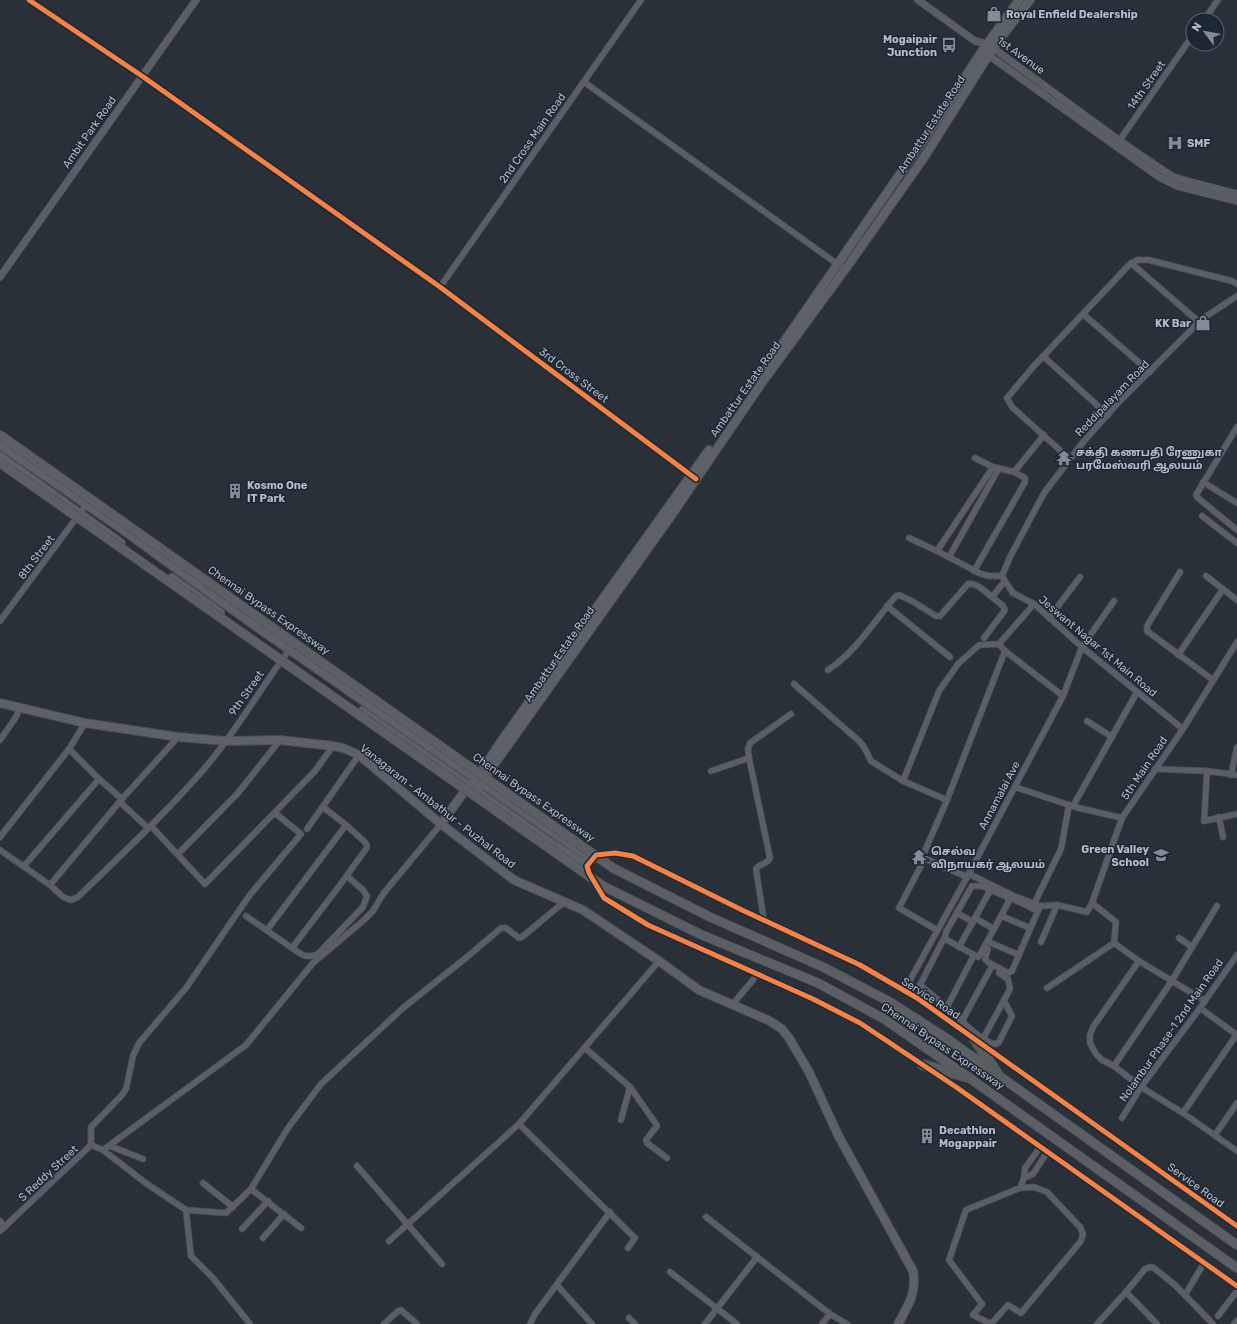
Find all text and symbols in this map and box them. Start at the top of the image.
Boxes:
shop icon: Royal Enfield Dealership [985,5,1003,23]
place label: Royal Enfield Dealership [1006,8,1138,21]
north arrow [1185,12,1225,52]
text: N [1189,20,1205,34]
place label: Mogaipair Junction [883,33,937,59]
street label: 1st Avenue [994,34,1047,77]
bus stop icon: Mogaipair Junction [940,36,958,54]
street label: 14th Street [1125,58,1168,112]
street label: Ambattur Estate Road [895,73,968,175]
street label: 2nd Cross Main Road [496,91,568,186]
street label: Ambit Park Road [60,94,119,171]
hospital icon: SMF [1166,134,1184,152]
place label: SMF [1187,137,1210,150]
shop icon: KK Bar [1194,314,1212,332]
place label: KK Bar [1155,317,1191,330]
street label: Ambattur Estate Road [708,339,783,439]
street label: 3rd Cross Street [537,345,611,406]
street label: Reddipalayam Road [1073,358,1152,439]
place label: சக்தி கணபதி ரேணுகா பரமேஸ்வரி ஆலயம் [1076,446,1223,474]
temple icon: சக்தி கணபதி ரேணுகா பரமேஸ்வரி ஆலயம் [1055,449,1073,467]
place label: Kosmo One IT Park [247,479,308,505]
building icon: Kosmo One IT Park [226,482,244,500]
street label: 8th Street [15,532,58,582]
street label: Chennai Bypass Expressway [205,563,332,658]
street label: Jeswant Nagar 1st Main Road [1036,593,1159,700]
street label: Ambattur Estate Road [522,604,597,704]
street label: 9th Street [226,668,267,718]
street label: 5th Main Road [1119,734,1170,802]
street label: Vanagaram - Ambathur - Puzhal Road [357,742,518,871]
street label: Chennai Bypass Expressway [470,750,597,845]
street label: Annamalai Ave [976,759,1023,832]
place label: Green Valley School [1081,843,1149,869]
place label: செல்வ விநாயகர் ஆலயம் [931,845,1045,873]
school or university icon: Green Valley School [1152,846,1170,864]
temple icon: செல்வ விநாயகர் ஆலயம் [910,848,928,866]
street label: Nolambur Phase-1 2nd Main Road [1117,956,1226,1104]
street label: Service Road [899,975,962,1022]
street label: Chennai Bypass Expressway [879,1000,1007,1093]
place label: Decathlon Mogappair [939,1124,997,1150]
building icon: Decathlon Mogappair [918,1127,936,1145]
street label: S Reddy Street [16,1142,81,1204]
street label: Service Road [1165,1160,1227,1210]

